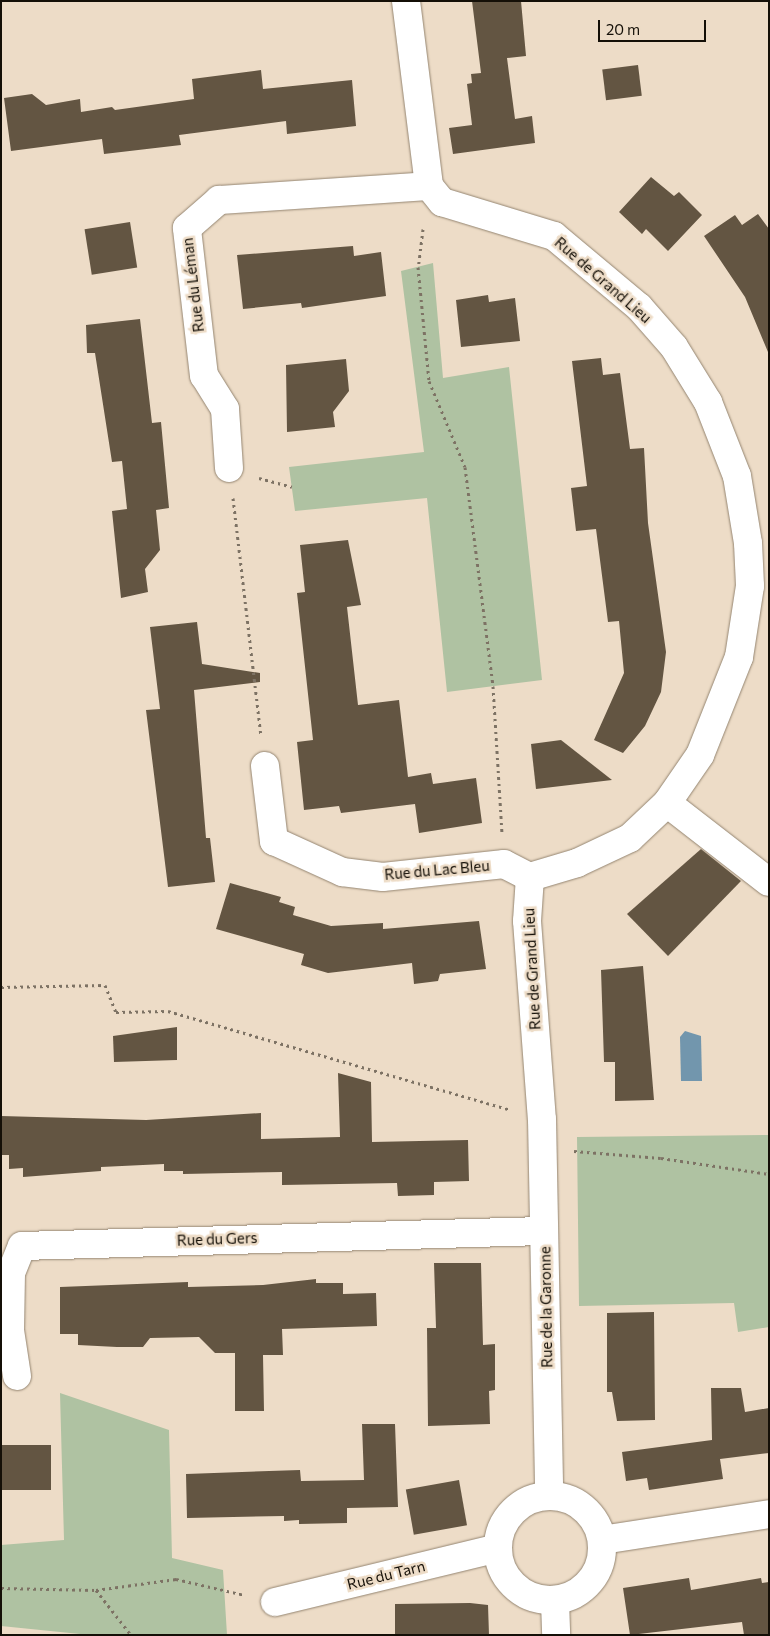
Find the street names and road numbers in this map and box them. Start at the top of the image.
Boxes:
street label: Rue de Grand Lieu [551,233,655,327]
street label: Rue du Léman [178,237,208,333]
street label: Rue du Lac Bleu [384,856,490,884]
street label: Rue de Grand Lieu [520,908,544,1030]
street label: Rue du Gers [176,1229,258,1249]
street label: Rue de la Garonne [536,1246,556,1368]
street label: Rue du Tarn [345,1557,427,1593]

